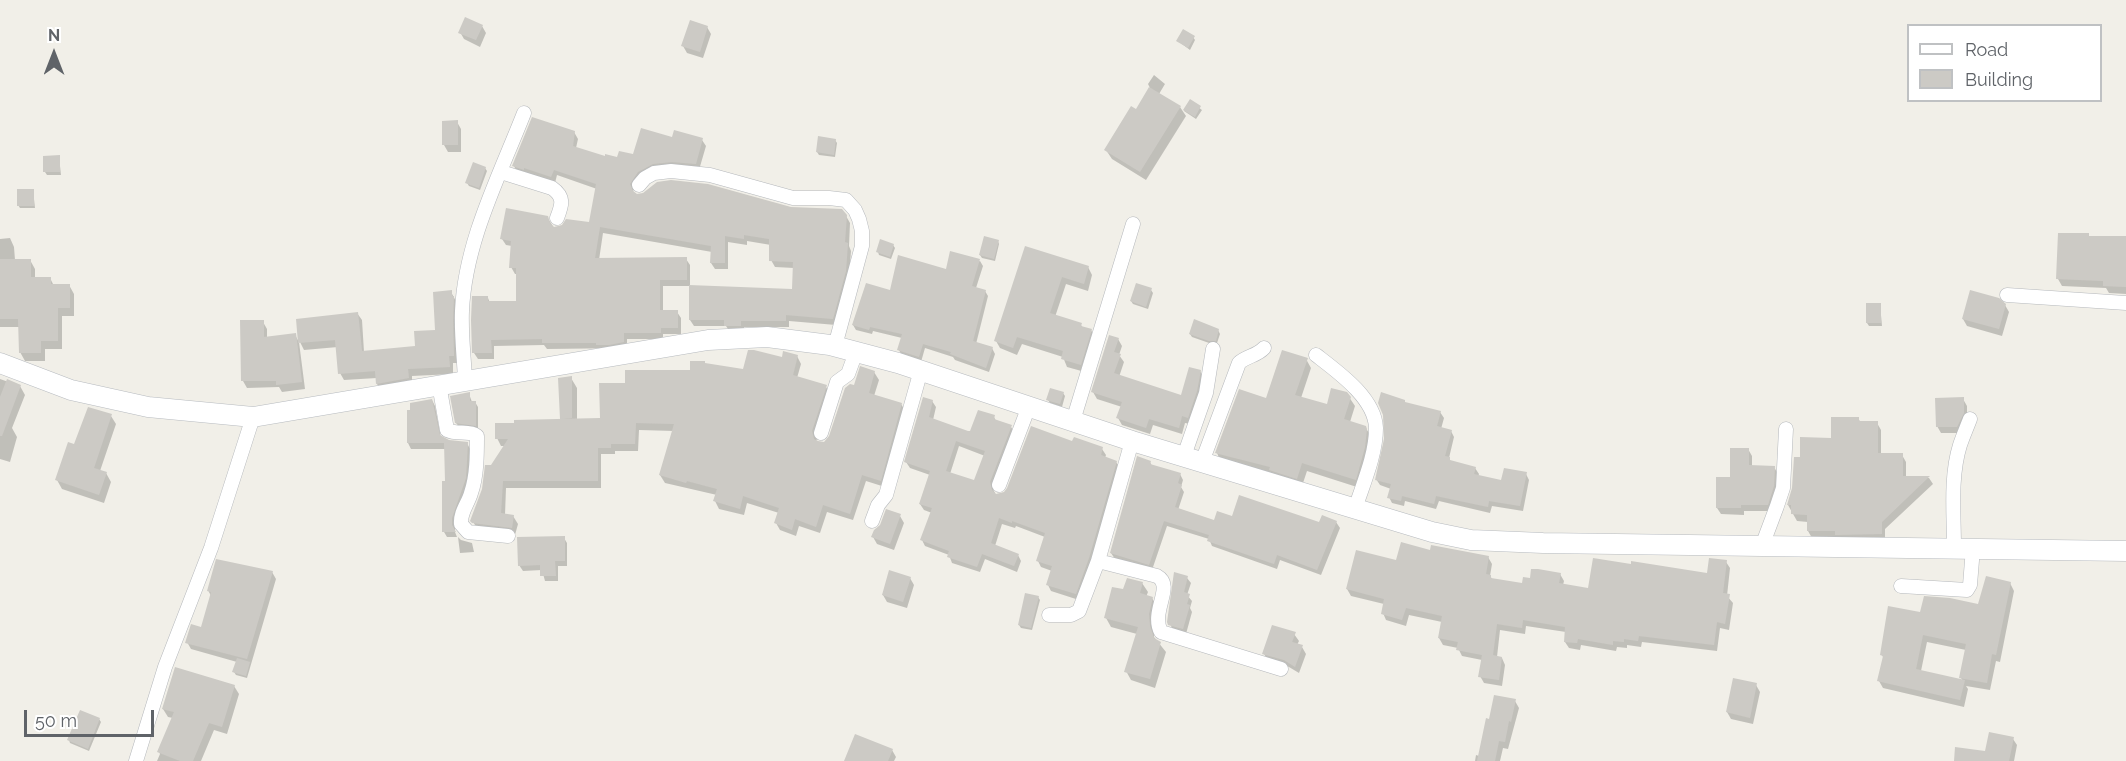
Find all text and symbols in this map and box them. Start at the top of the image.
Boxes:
north arrow [24,24,84,84]
legend [1907,24,2102,102]
text: N [48,26,60,45]
text: Road [1965,39,2008,60]
text: Building [1965,69,2033,90]
scale bar [27,698,158,736]
text: 50 m [35,710,77,731]

